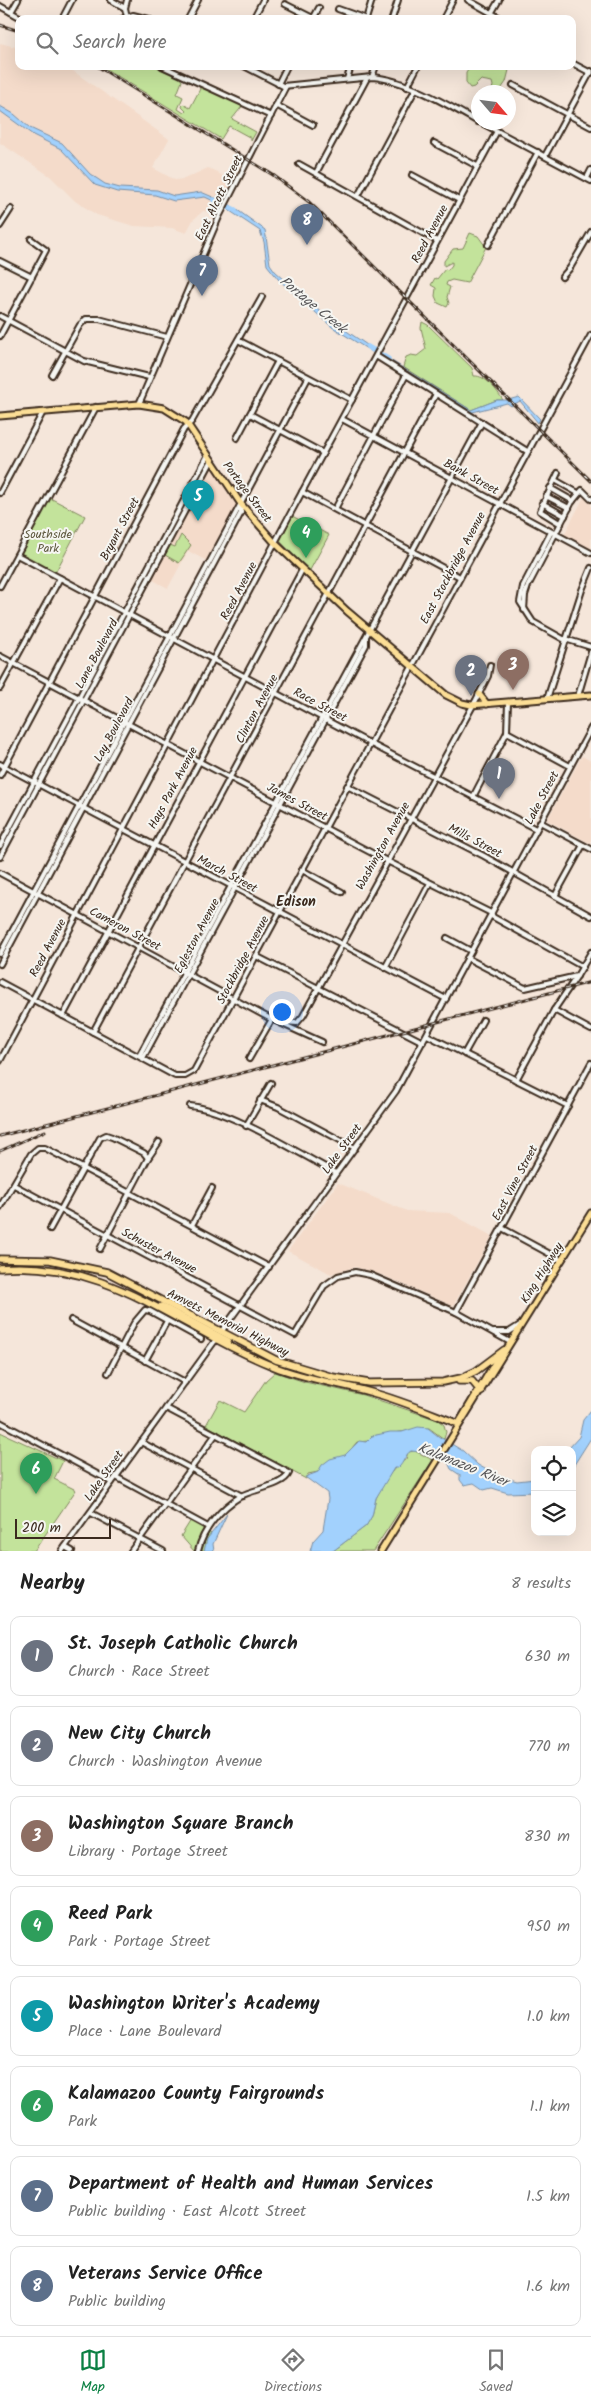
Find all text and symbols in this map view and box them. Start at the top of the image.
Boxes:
search box [15,15,576,70]
text: Search here [73,28,167,58]
icon: search [33,29,61,57]
north arrow [471,85,516,130]
street label: East Alcott Street [190,152,248,244]
street label: Reed Avenue [407,201,454,267]
pin: 8 [291,204,323,245]
pin: 7 [186,255,218,296]
water label: Portage Creek [274,271,353,341]
street label: Bank Street [440,454,502,500]
street label: Portage Street [218,457,277,527]
pin: 5 [182,480,214,521]
street label: Bryant Street [95,494,145,564]
street label: East Stockbridge Avenue [415,508,491,628]
pin: 4 [290,517,322,558]
park label: Southside Park [24,525,73,558]
street label: Reed Avenue [216,558,263,624]
street label: Lane Boulevard [71,615,124,692]
pin: 3 [497,649,529,690]
pin: 2 [455,655,487,696]
street label: Clinton Avenue [231,670,284,747]
street label: Race Street [290,683,351,727]
street label: Lay Boulevard [89,694,139,766]
street label: Hays Park Avenue [143,743,203,833]
pin: 1 [483,758,515,799]
street label: Lake Street [520,767,564,828]
street label: James Street [263,778,331,826]
street label: Washington Avenue [351,798,415,894]
street label: Mills Street [445,819,506,863]
street label: March Street [193,850,261,898]
district label: Edison [276,891,316,913]
street label: Egleston Avenue [169,894,225,977]
street label: Cameron Street [86,902,165,956]
street label: Stockbridge Avenue [212,912,275,1008]
street label: Reed Avenue [25,915,72,981]
your location [269,999,295,1025]
street label: Lake Street [317,1119,367,1178]
street label: East Vine Street [487,1141,543,1224]
street label: Schuster Avenue [118,1223,201,1279]
street label: King Highway [516,1238,569,1307]
street label: Amvets Memorial Highway [164,1284,292,1362]
water label: Kalamazoo River [415,1437,514,1494]
street label: Lake Street [79,1446,129,1505]
map controls [531,1446,576,1536]
button: locate [531,1446,576,1491]
pin: 6 [20,1453,52,1494]
button: layers [531,1491,576,1536]
scale bar [15,1516,111,1539]
text: 200 m [22,1517,61,1539]
text: Nearby [20,1567,85,1600]
text: 8 results [511,1571,571,1596]
text: St. Joseph Catholic Church [68,1629,298,1659]
text: 1 [35,1644,39,1669]
text: 630 m [525,1644,570,1669]
text: Church · Race Street [68,1659,210,1684]
text: New City Church [68,1719,211,1749]
text: 2 [32,1734,42,1759]
text: 770 m [528,1734,570,1759]
text: Church · Washington Avenue [68,1749,262,1774]
text: Washington Square Branch [68,1809,294,1839]
text: 3 [33,1824,41,1849]
text: 830 m [524,1824,570,1849]
text: Library · Portage Street [68,1839,228,1864]
text: Reed Park [68,1899,152,1929]
text: 4 [33,1914,41,1939]
text: 950 m [526,1914,570,1939]
text: Park · Portage Street [68,1929,210,1954]
text: Washington Writer's Academy [68,1989,320,2019]
text: 5 [33,2004,41,2029]
text: 1.0 km [527,2004,570,2029]
text: Place · Lane Boulevard [68,2019,221,2044]
text: Kalamazoo County Fairgrounds [68,2079,324,2109]
text: 6 [33,2094,41,2119]
text: 1.1 km [530,2094,570,2119]
text: Park [68,2109,97,2134]
text: Department of Health and Human Services [68,2169,433,2199]
text: 7 [33,2184,41,2209]
text: 1.5 km [526,2184,570,2209]
text: Public building · East Alcott Street [68,2199,306,2224]
text: Veterans Service Office [68,2259,262,2289]
text: 8 [32,2274,42,2299]
text: 1.6 km [526,2274,570,2299]
text: Public building [68,2289,166,2314]
tab: Map [79,2346,107,2398]
tab: Directions [264,2346,322,2398]
tab: Saved [479,2346,512,2398]

